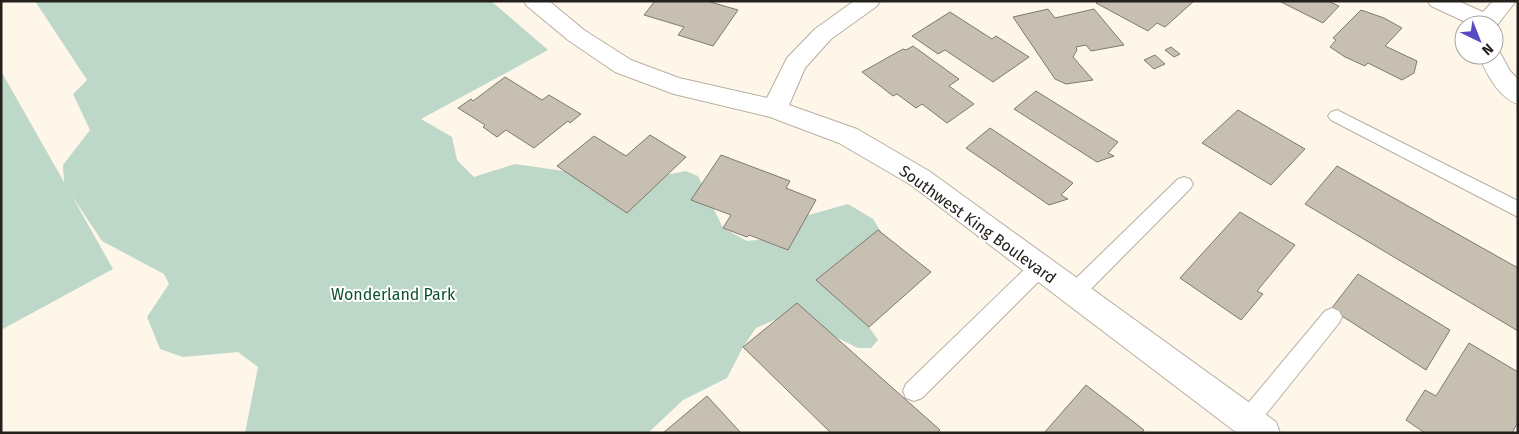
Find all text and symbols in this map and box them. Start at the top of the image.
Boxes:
north arrow [1454,15,1504,65]
text: N [1478,40,1497,59]
street label: Southwest King Boulevard [896,161,1060,288]
park label: Wonderland Park [331,285,456,304]

